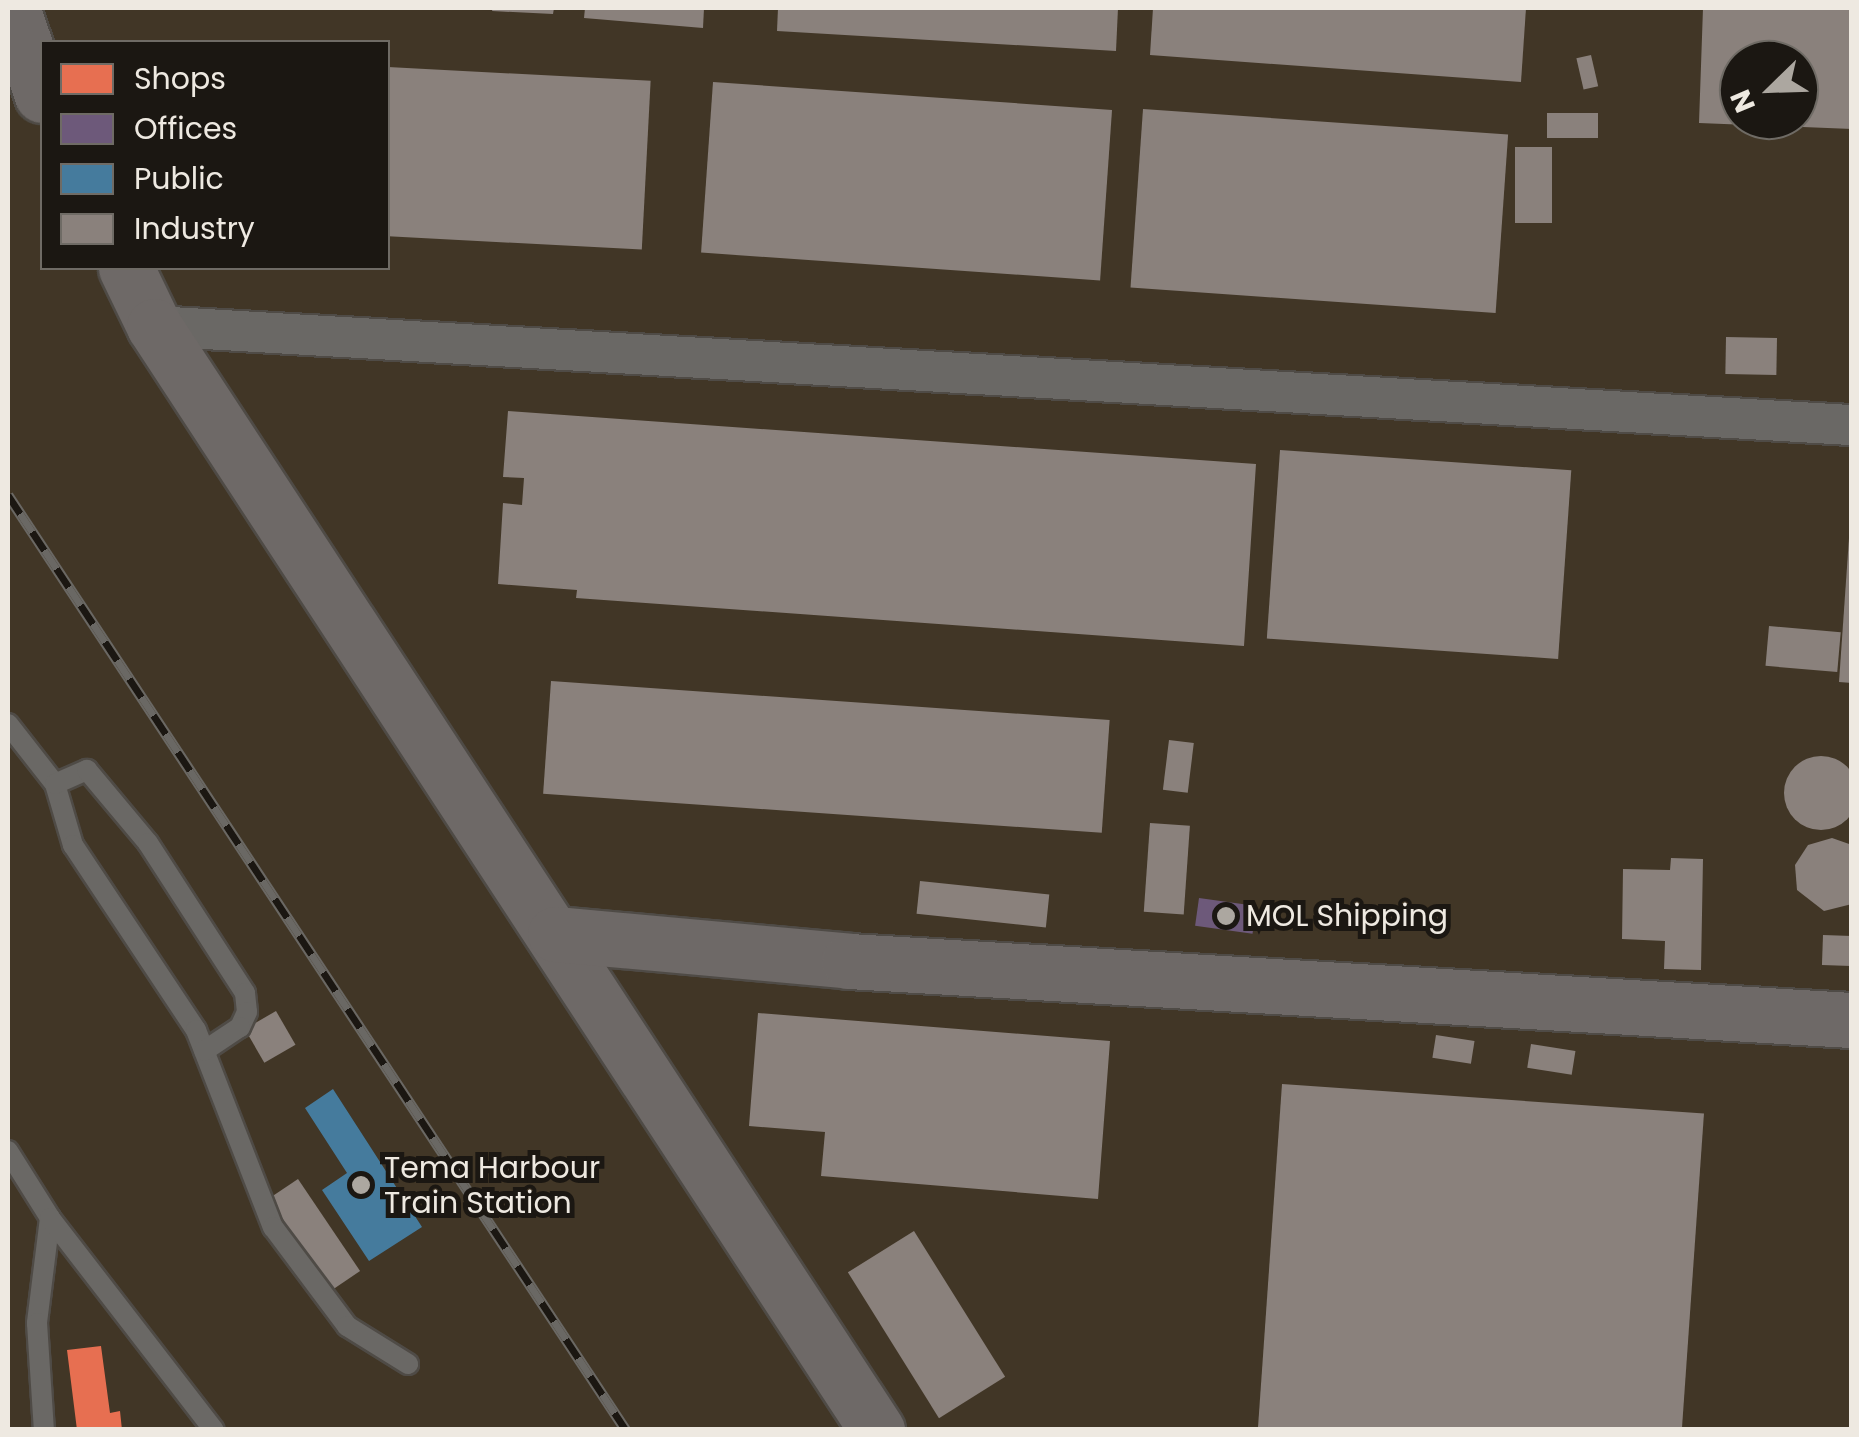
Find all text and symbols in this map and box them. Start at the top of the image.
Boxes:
legend [40,40,390,270]
north arrow [1719,40,1819,140]
text: Shops [134,57,226,100]
text: N [1721,84,1765,118]
text: Offices [134,107,237,150]
text: Public [134,157,224,200]
text: Industry [134,207,255,250]
place label: MOL Shipping [1246,898,1448,934]
marker: MOL Shipping [1215,905,1237,927]
place label: Tema Harbour Train Station [384,1150,600,1220]
marker: Tema Harbour Train Station [348,1172,374,1198]

